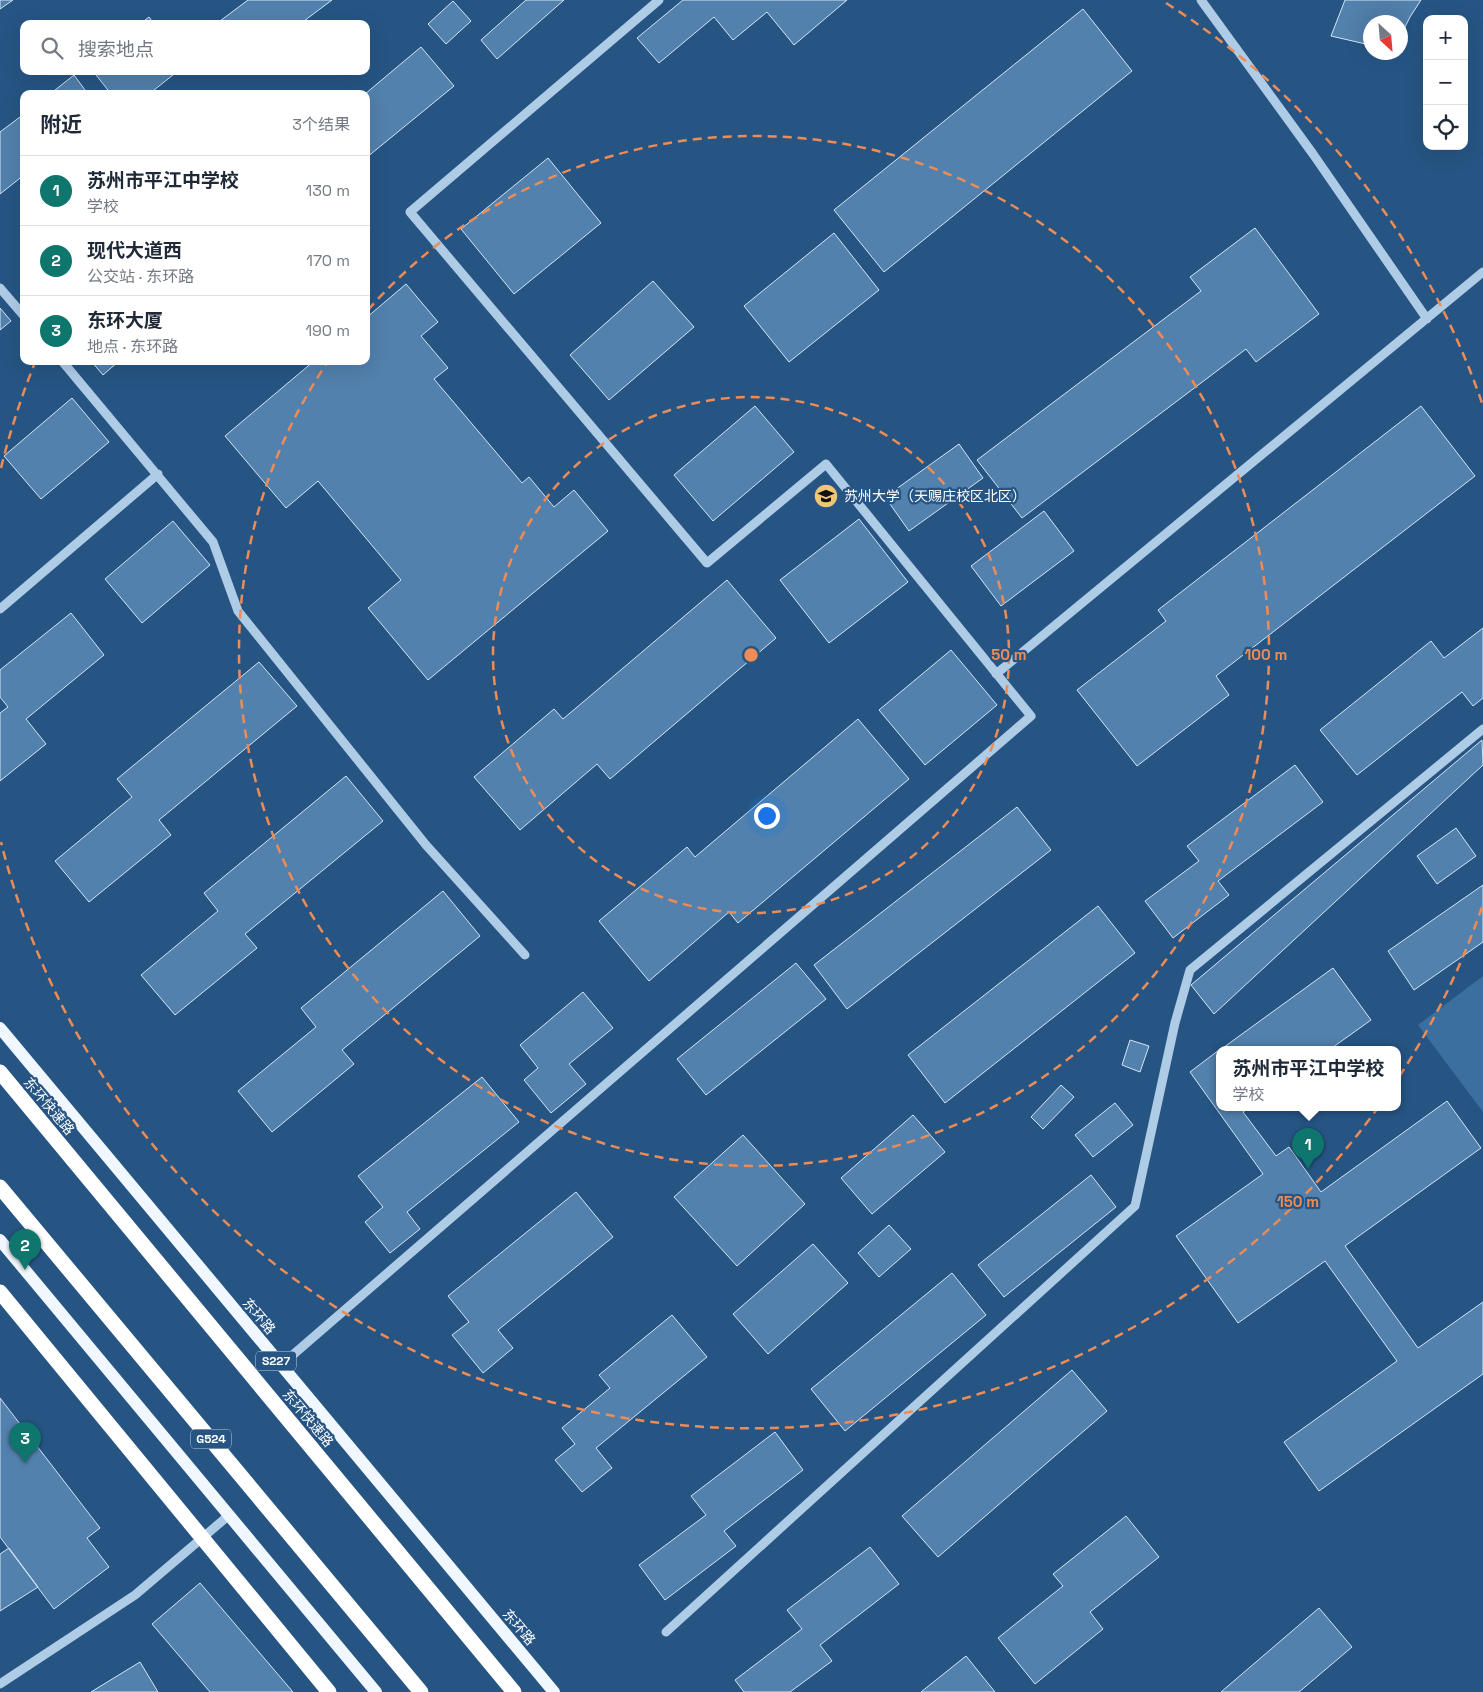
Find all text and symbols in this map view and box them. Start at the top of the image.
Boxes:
north arrow [1363,15,1408,60]
map controls [1423,15,1468,150]
button: + [1423,15,1468,60]
search box [20,20,370,75]
icon: search [38,34,66,62]
text: 搜索地点 [78,37,154,62]
button: − [1423,60,1468,105]
button: locate [1423,105,1468,150]
text: 附近 [40,111,82,138]
text: 3个结果 [292,114,350,135]
text: 苏州市平江中学校 [87,168,239,193]
text: 1 [52,180,60,201]
text: 130 m [306,180,350,201]
text: 学校 [87,196,119,217]
text: 现代大道西 [87,238,182,263]
text: 2 [51,250,61,271]
text: 170 m [306,250,350,271]
text: 公交站 · 东环路 [87,266,194,287]
text: 东环大厦 [87,308,163,333]
text: 3 [51,320,61,341]
text: 190 m [305,320,350,341]
text: 地点 · 东环路 [87,336,178,357]
school or university icon: 苏州大学（天赐庄校区北区） [813,483,839,509]
place label: 苏州大学（天赐庄校区北区） [844,487,1026,505]
text: 50 m [991,645,1027,664]
text: 100 m [1245,645,1287,664]
centre of rings [742,646,760,664]
your location [754,803,780,829]
popup [1216,1046,1401,1111]
text: 苏州市平江中学校 [1232,1056,1385,1081]
street label: 东环快速路 [20,1073,78,1139]
text: 学校 [1232,1084,1265,1105]
pin: 1 [1292,1128,1324,1169]
text: 150 m [1277,1192,1319,1211]
pin: 2 [9,1229,41,1270]
street label: 东环路 [239,1294,279,1338]
road number: S227 [256,1352,296,1370]
street label: 东环快速路 [279,1385,337,1451]
pin: 3 [9,1422,41,1463]
road number: G524 [191,1430,231,1448]
street label: 东环路 [499,1605,539,1649]

